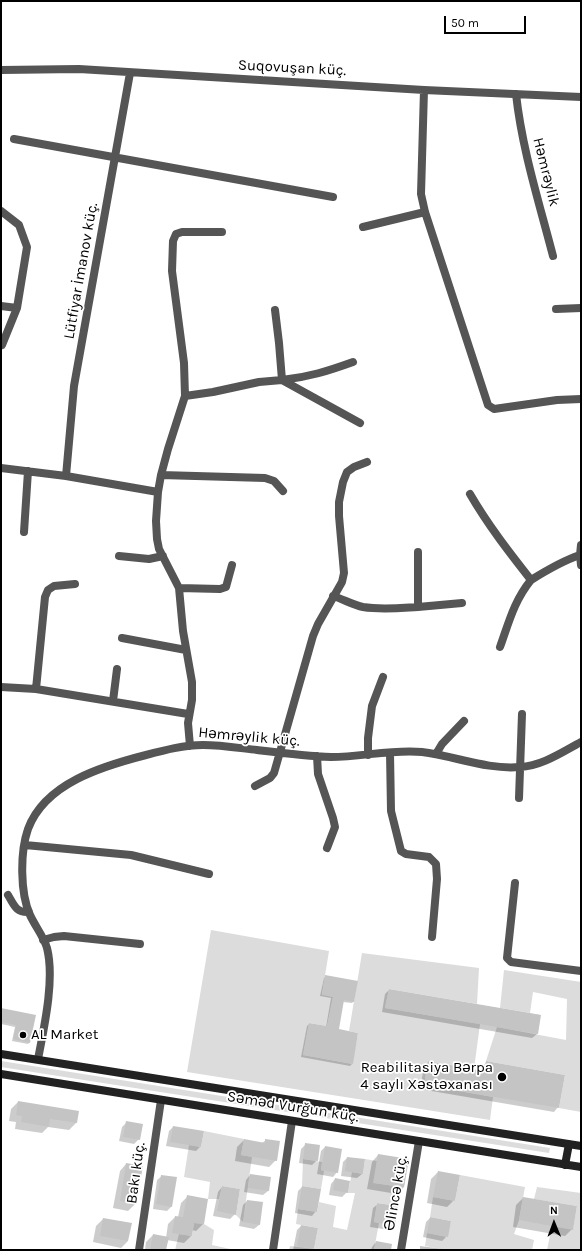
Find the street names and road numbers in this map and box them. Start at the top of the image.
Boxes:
street label: Suqovuşan küç. [237,56,347,80]
street label: Həmrəylik [529,136,563,208]
street label: Lütfiyar İmanov küç. [60,201,102,341]
street label: Həmrəylik küç. [198,724,300,750]
street label: Səməd Vurğun küç. [226,1088,360,1126]
street label: Bakı küç. [123,1141,149,1205]
street label: Əlincə küç. [380,1154,412,1232]

